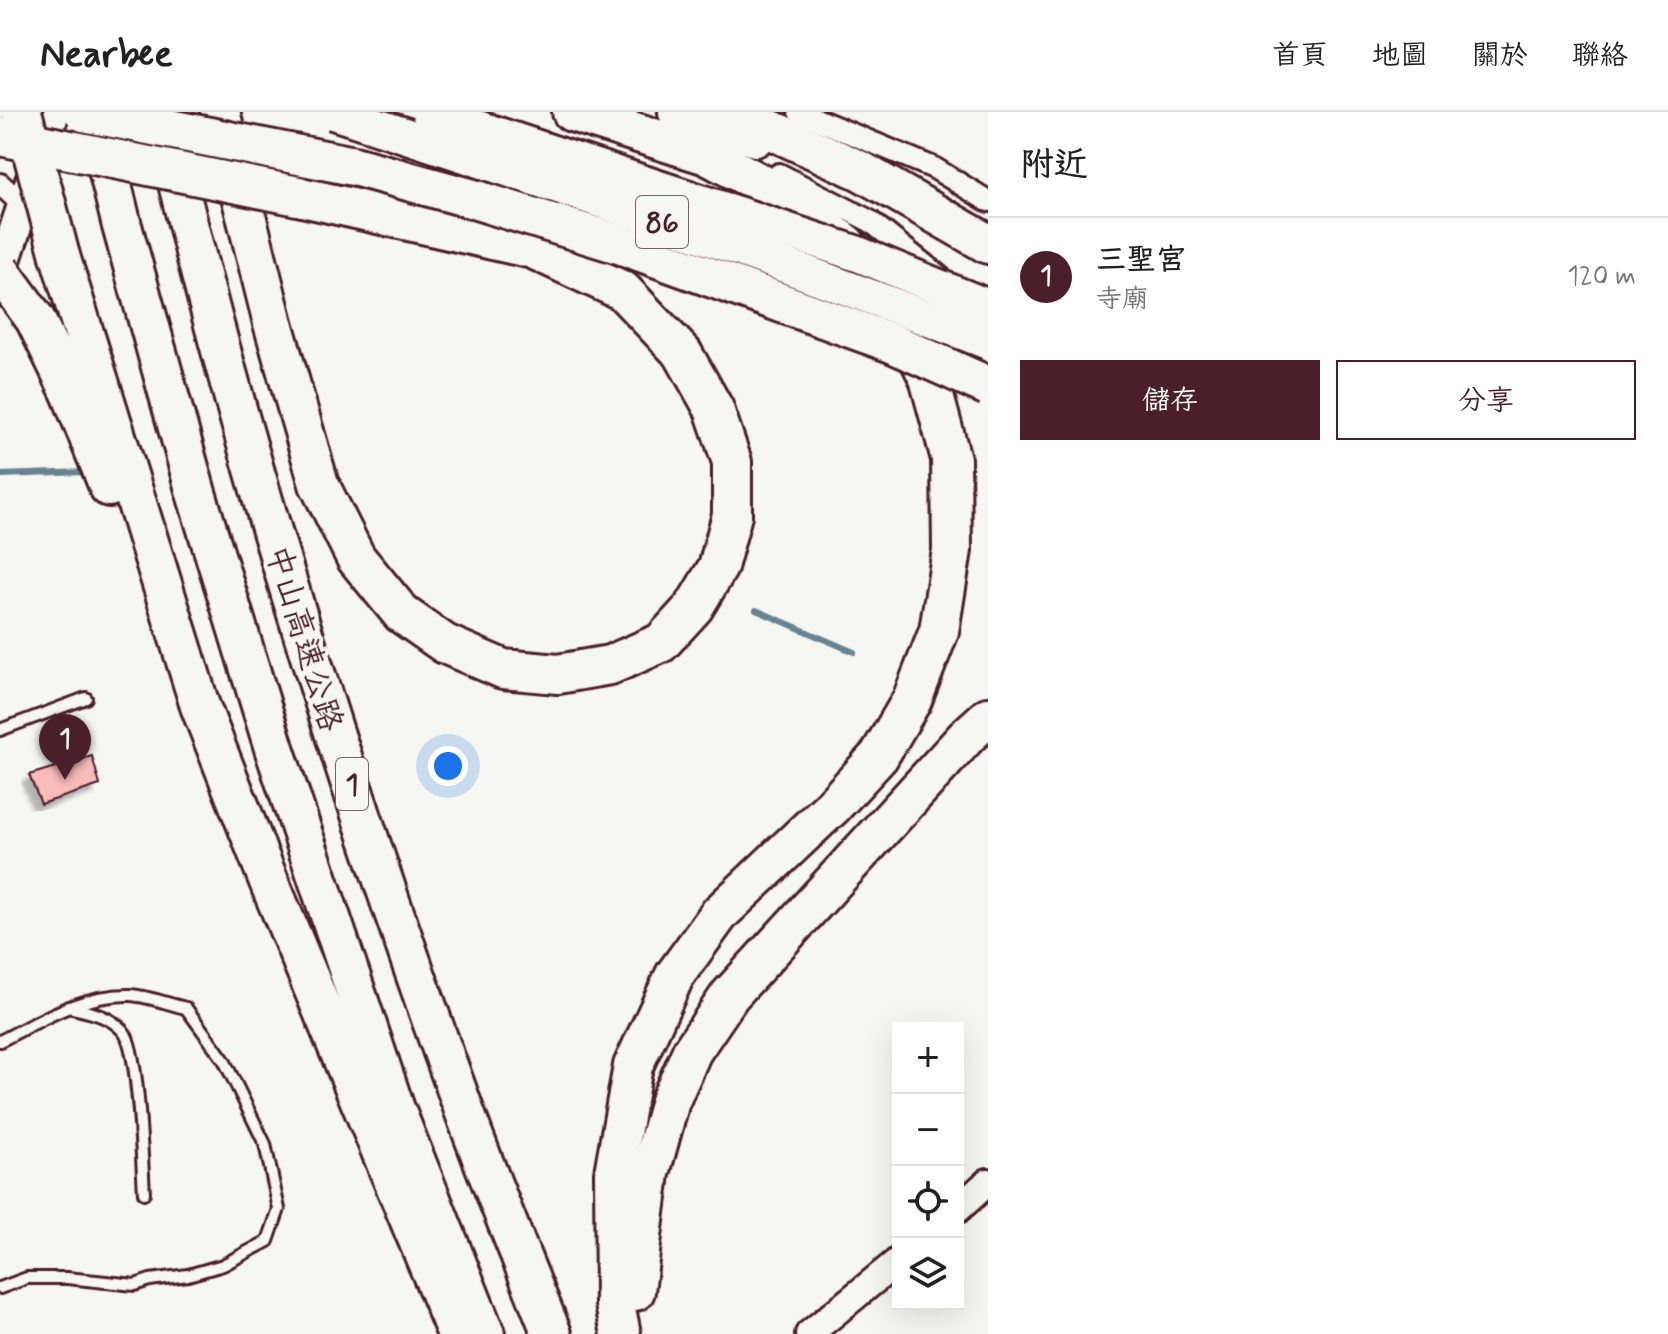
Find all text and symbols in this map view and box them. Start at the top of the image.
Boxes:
text: Nearbee [40,31,173,80]
text: 首頁 [1272,38,1328,75]
text: 地圖 [1372,38,1428,75]
text: 關於 [1472,38,1528,75]
text: 聯絡 [1572,38,1628,75]
text: 附近 [1020,143,1088,188]
road number: 86 [636,196,688,248]
text: 三聖宮 [1096,241,1186,280]
text: 1 [1040,260,1052,294]
text: 120 m [1567,260,1636,294]
text: 寺廟 [1096,283,1148,317]
button: 儲存 [1020,360,1320,440]
button: 分享 [1336,360,1636,440]
street label: 中山高速公路 [255,541,351,737]
pin: 1 [39,714,91,780]
your location [428,746,468,786]
road number: 1 [336,758,368,810]
map controls [892,1022,964,1310]
button: + [892,1022,964,1094]
button: − [892,1094,964,1166]
button: locate [892,1166,964,1238]
button: layers [892,1238,964,1310]

